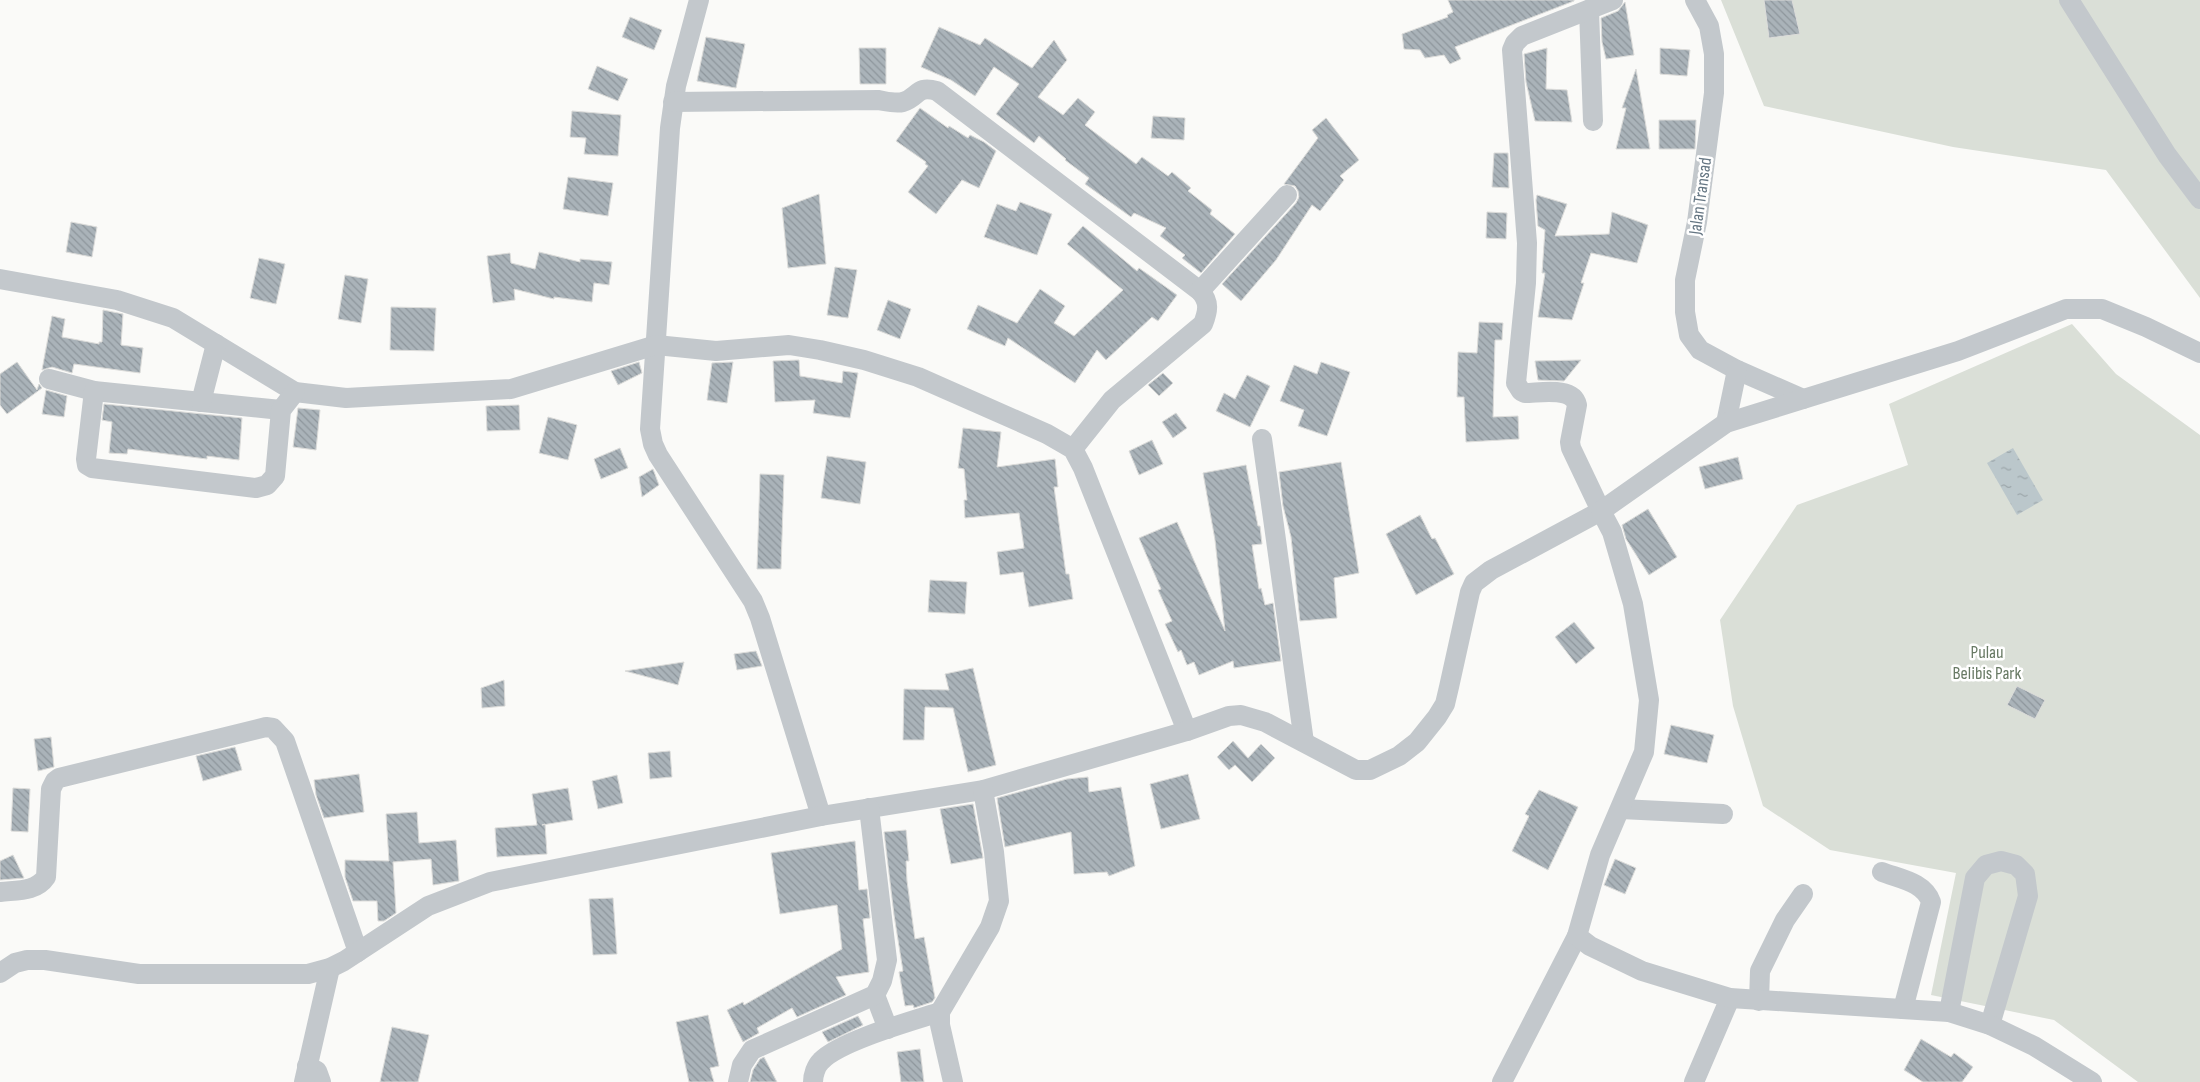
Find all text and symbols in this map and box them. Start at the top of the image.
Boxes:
street label: Jalan Transad [1685,156,1716,237]
park label: Pulau Belibis Park [1953,642,2022,684]

